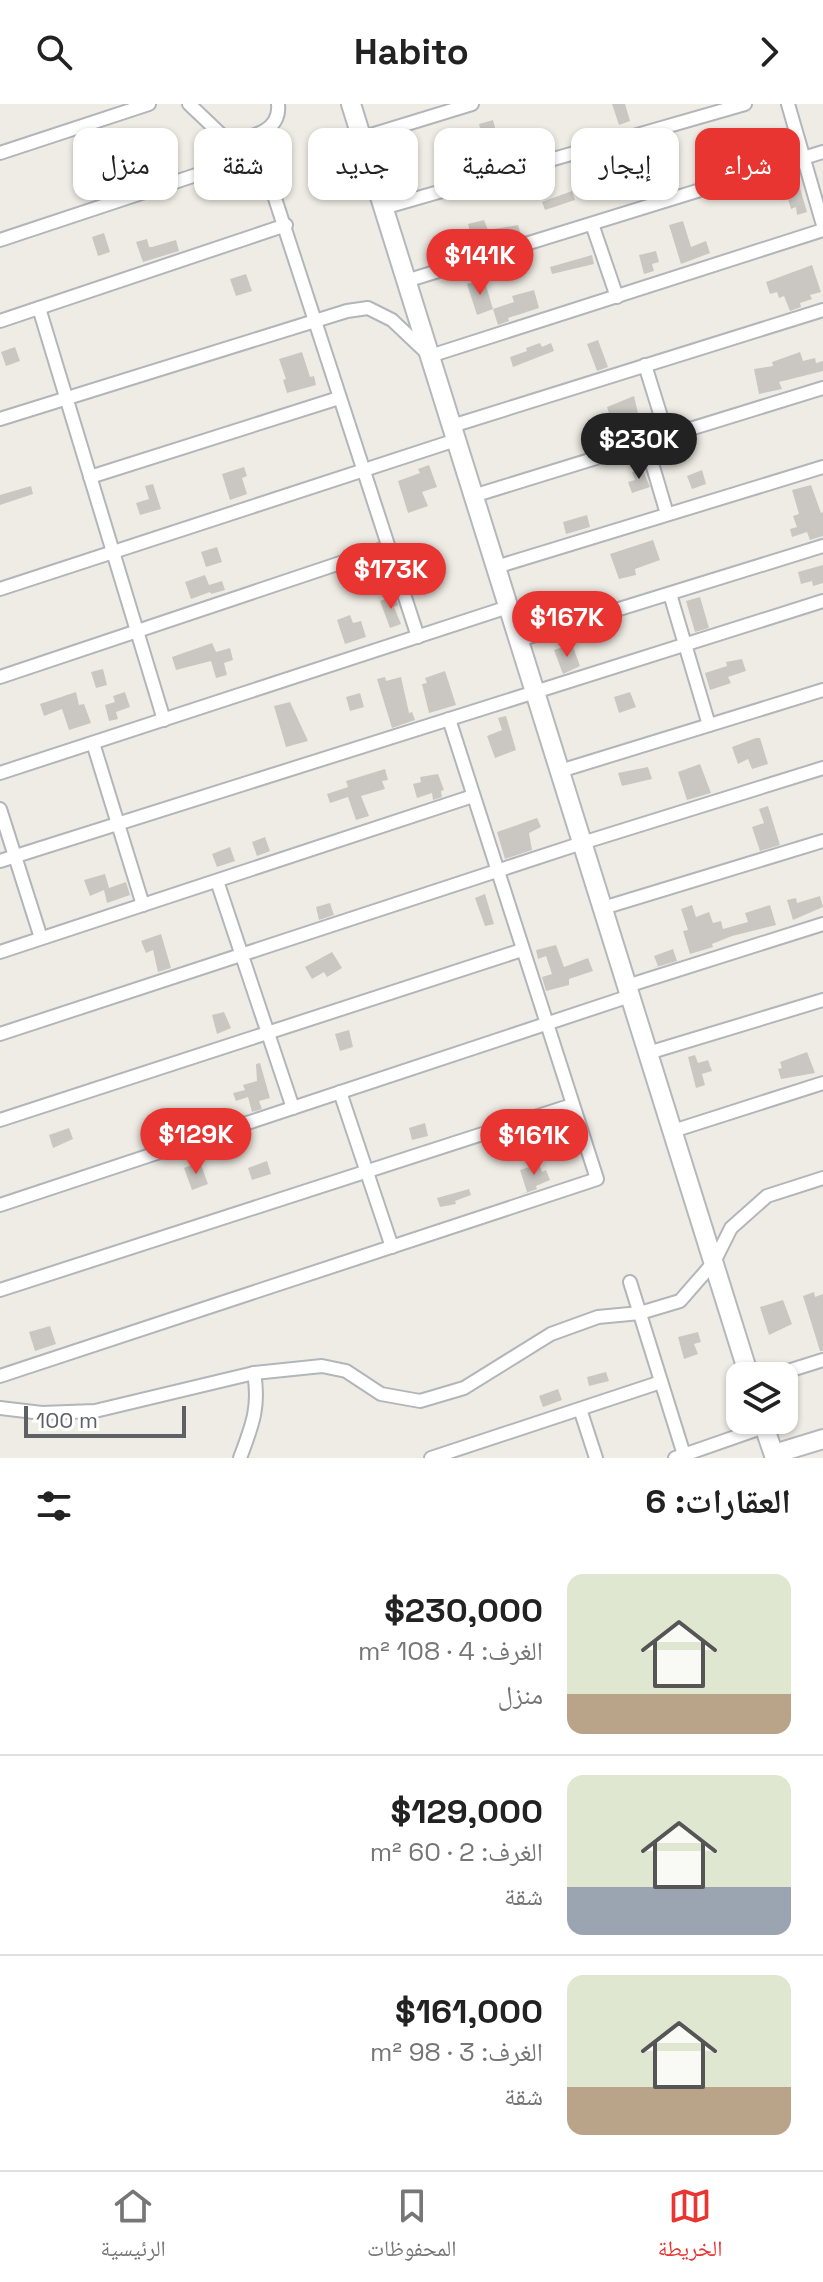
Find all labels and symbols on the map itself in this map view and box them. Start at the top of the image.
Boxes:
pin: $141K [424,229,536,297]
pin: $230K [583,413,695,481]
pin: $173K [335,543,447,611]
pin: $167K [511,591,623,659]
pin: $129K [140,1108,252,1176]
pin: $161K [478,1109,590,1177]
scale bar [24,1402,186,1438]

